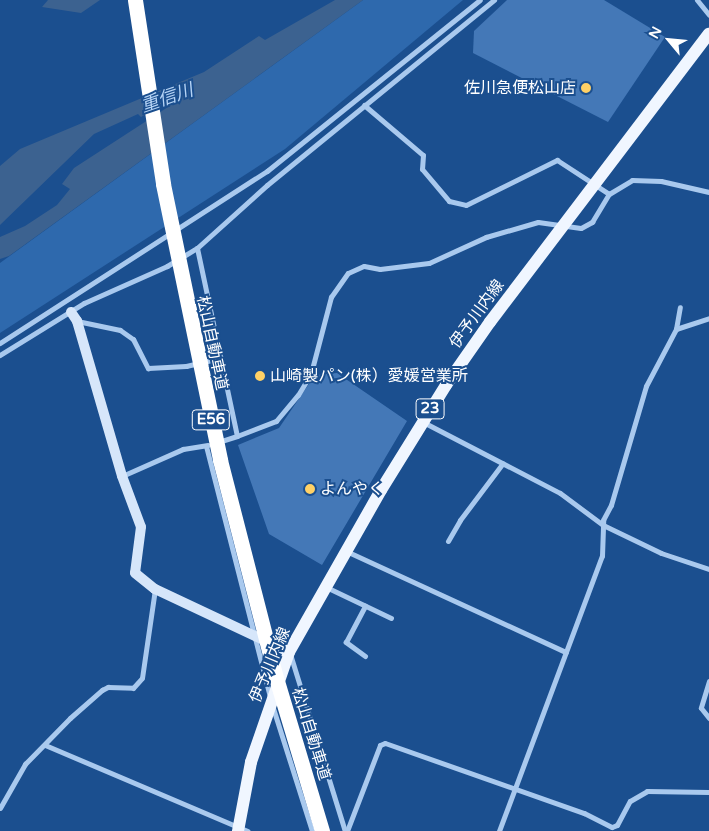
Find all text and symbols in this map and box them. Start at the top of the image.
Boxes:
north arrow [644,15,694,65]
text: N [645,24,665,42]
place label: 佐川急便松山店 [464,78,576,98]
water label: 重信川 [138,79,196,117]
marker: 佐川急便松山店 [580,82,592,94]
street label: 伊予川内線 [446,276,508,352]
street label: 松山自動車道 [193,294,231,392]
place label: 山崎製パン(株）愛媛営業所 [270,366,467,386]
marker: 山崎製パン(株）愛媛営業所 [254,370,266,382]
road number: 23 [415,396,445,422]
road number: E56 [191,408,231,432]
place label: よんやく [320,479,384,499]
marker: よんやく [304,483,316,495]
street label: 伊予川内線 [246,624,294,706]
street label: 松山自動車道 [288,685,334,783]

